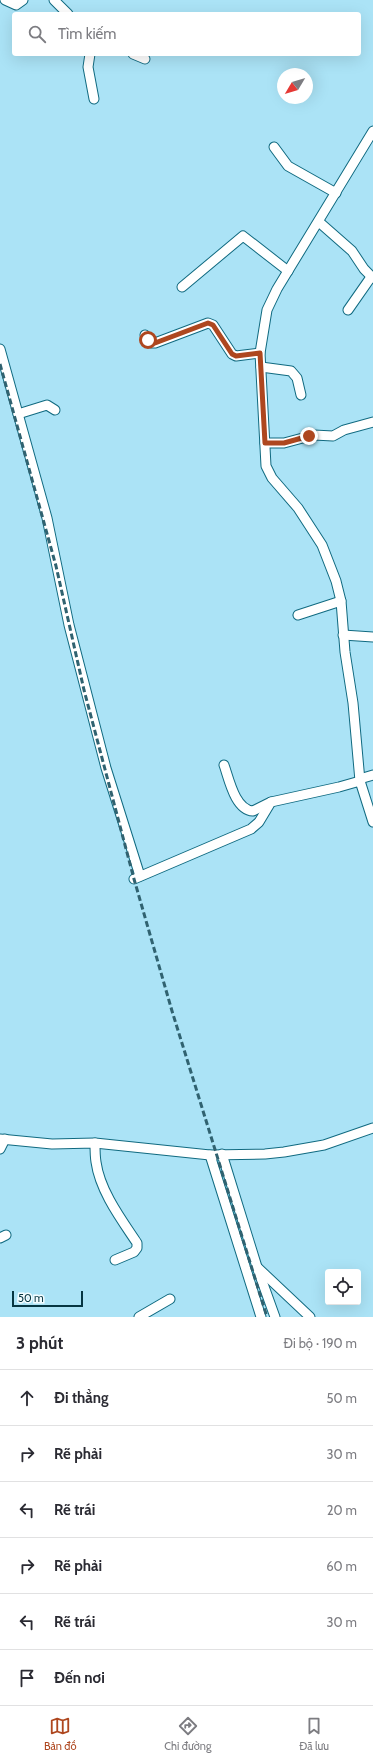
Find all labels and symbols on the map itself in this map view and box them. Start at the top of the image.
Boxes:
north arrow [277,68,313,104]
route start [139,331,157,349]
route end [300,427,318,445]
scale bar [12,1289,83,1308]

